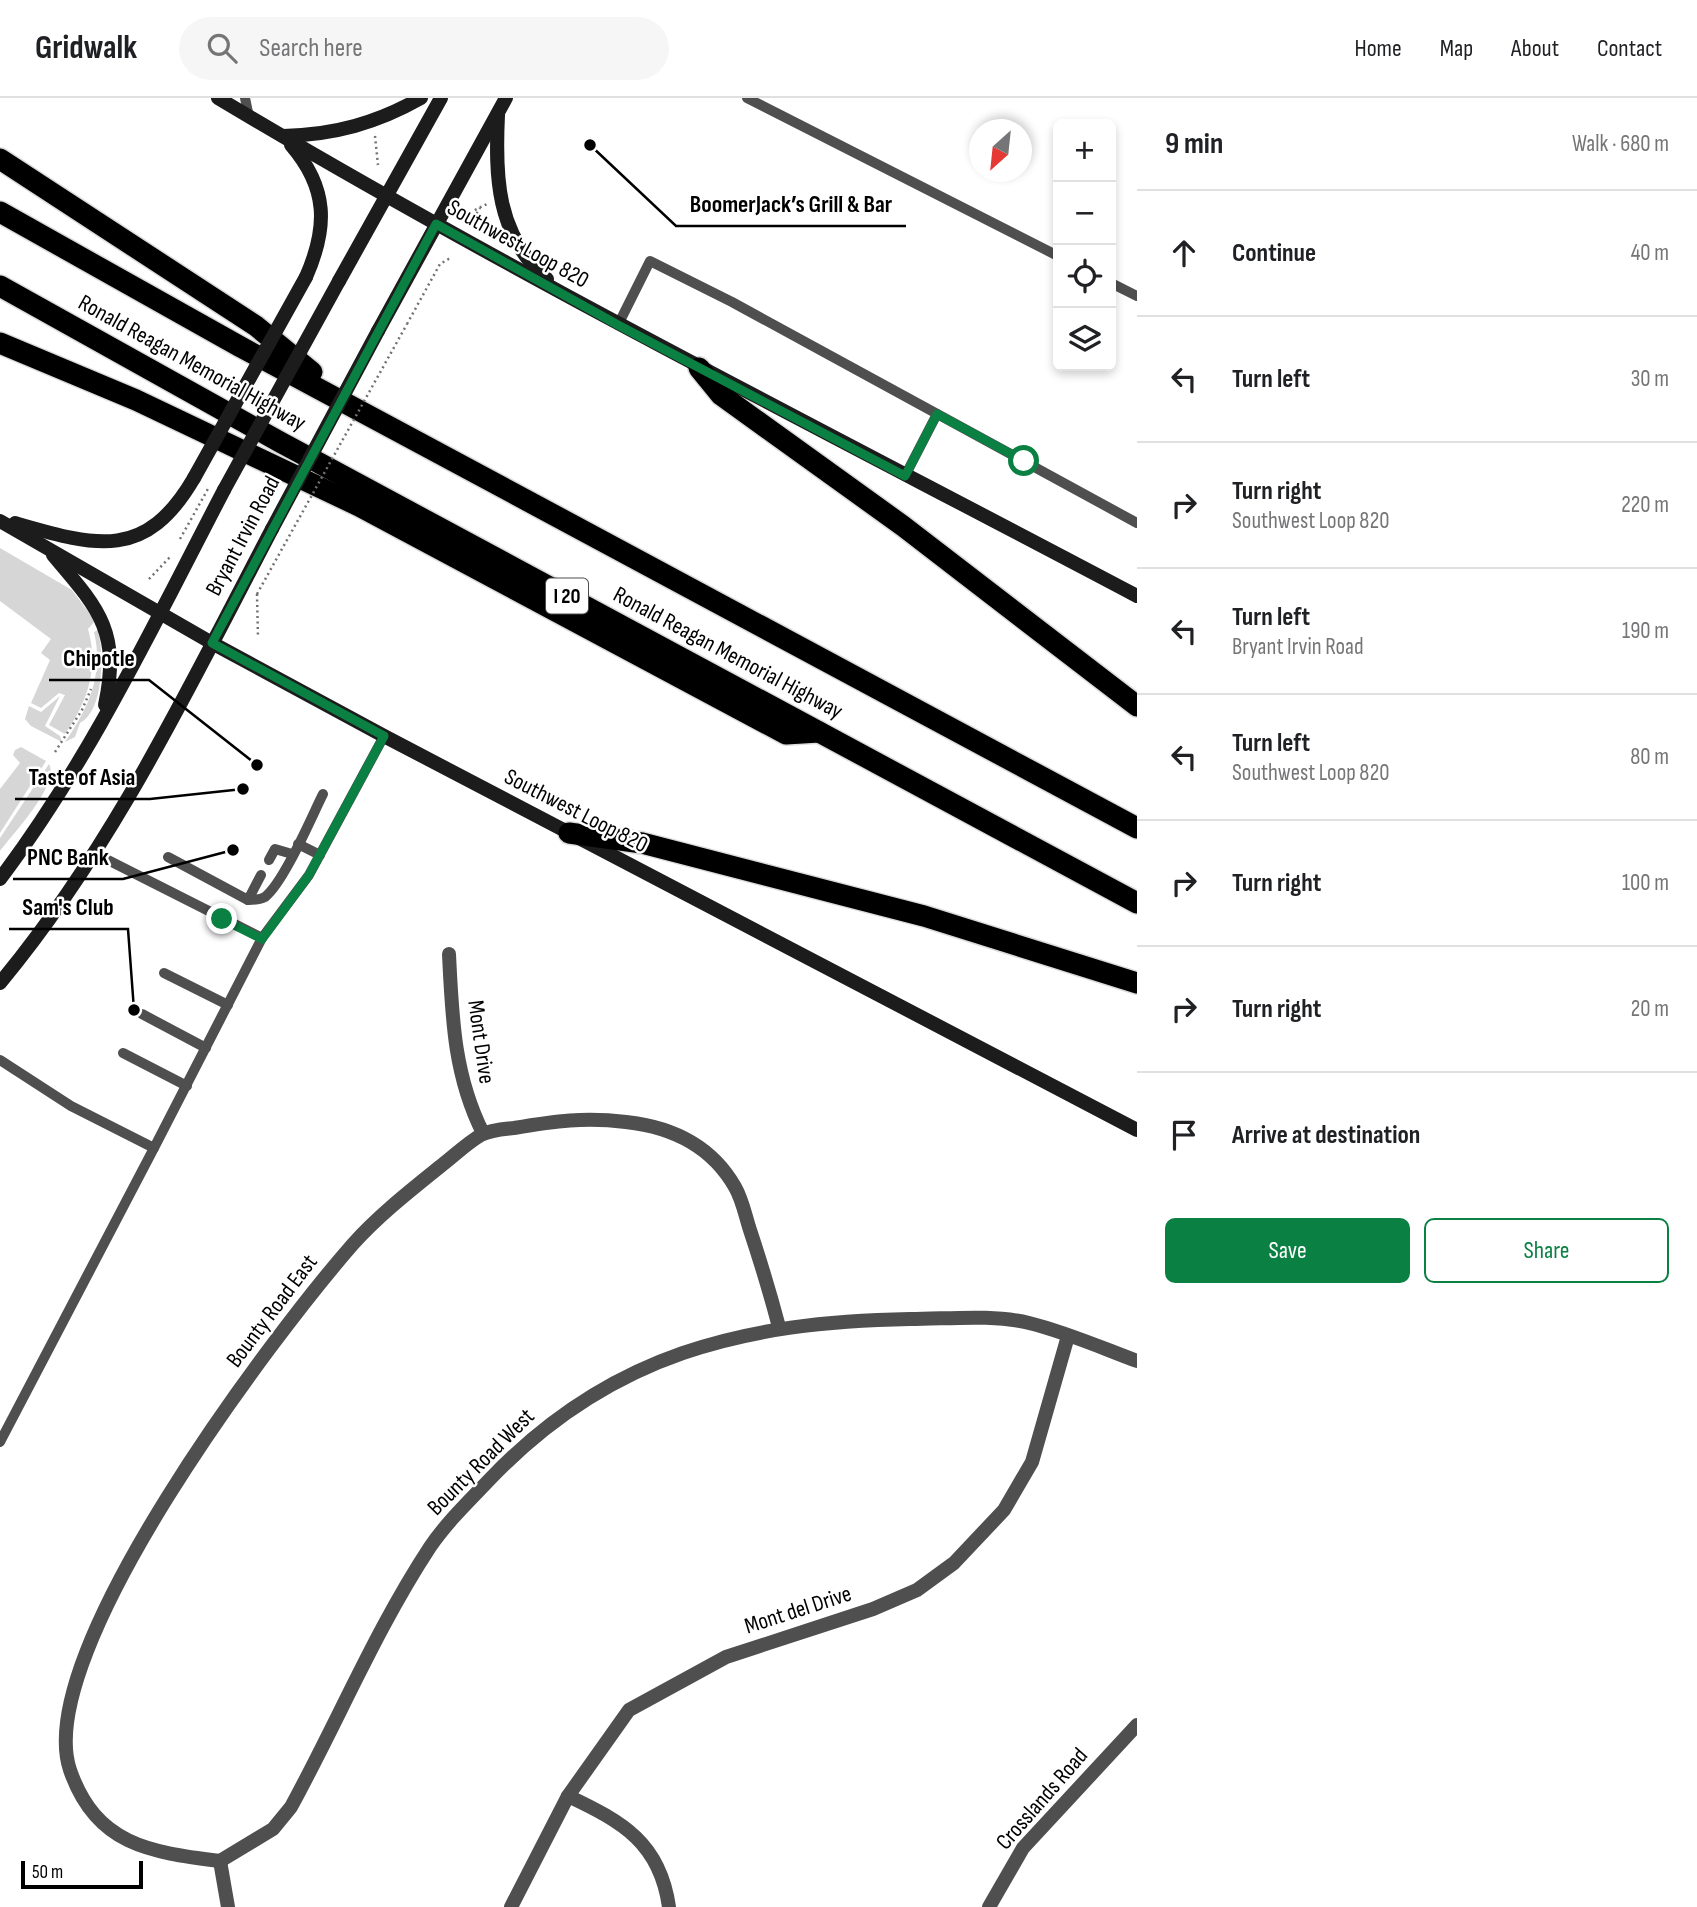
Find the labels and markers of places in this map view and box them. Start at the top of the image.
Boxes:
callout: BoomerJack’s Grill & Bar [676,181,906,226]
callout: Chipotle [49,635,149,680]
callout: Taste of Asia [15,754,150,799]
callout: PNC Bank [13,834,123,879]
callout: Sam's Club [9,884,128,929]

